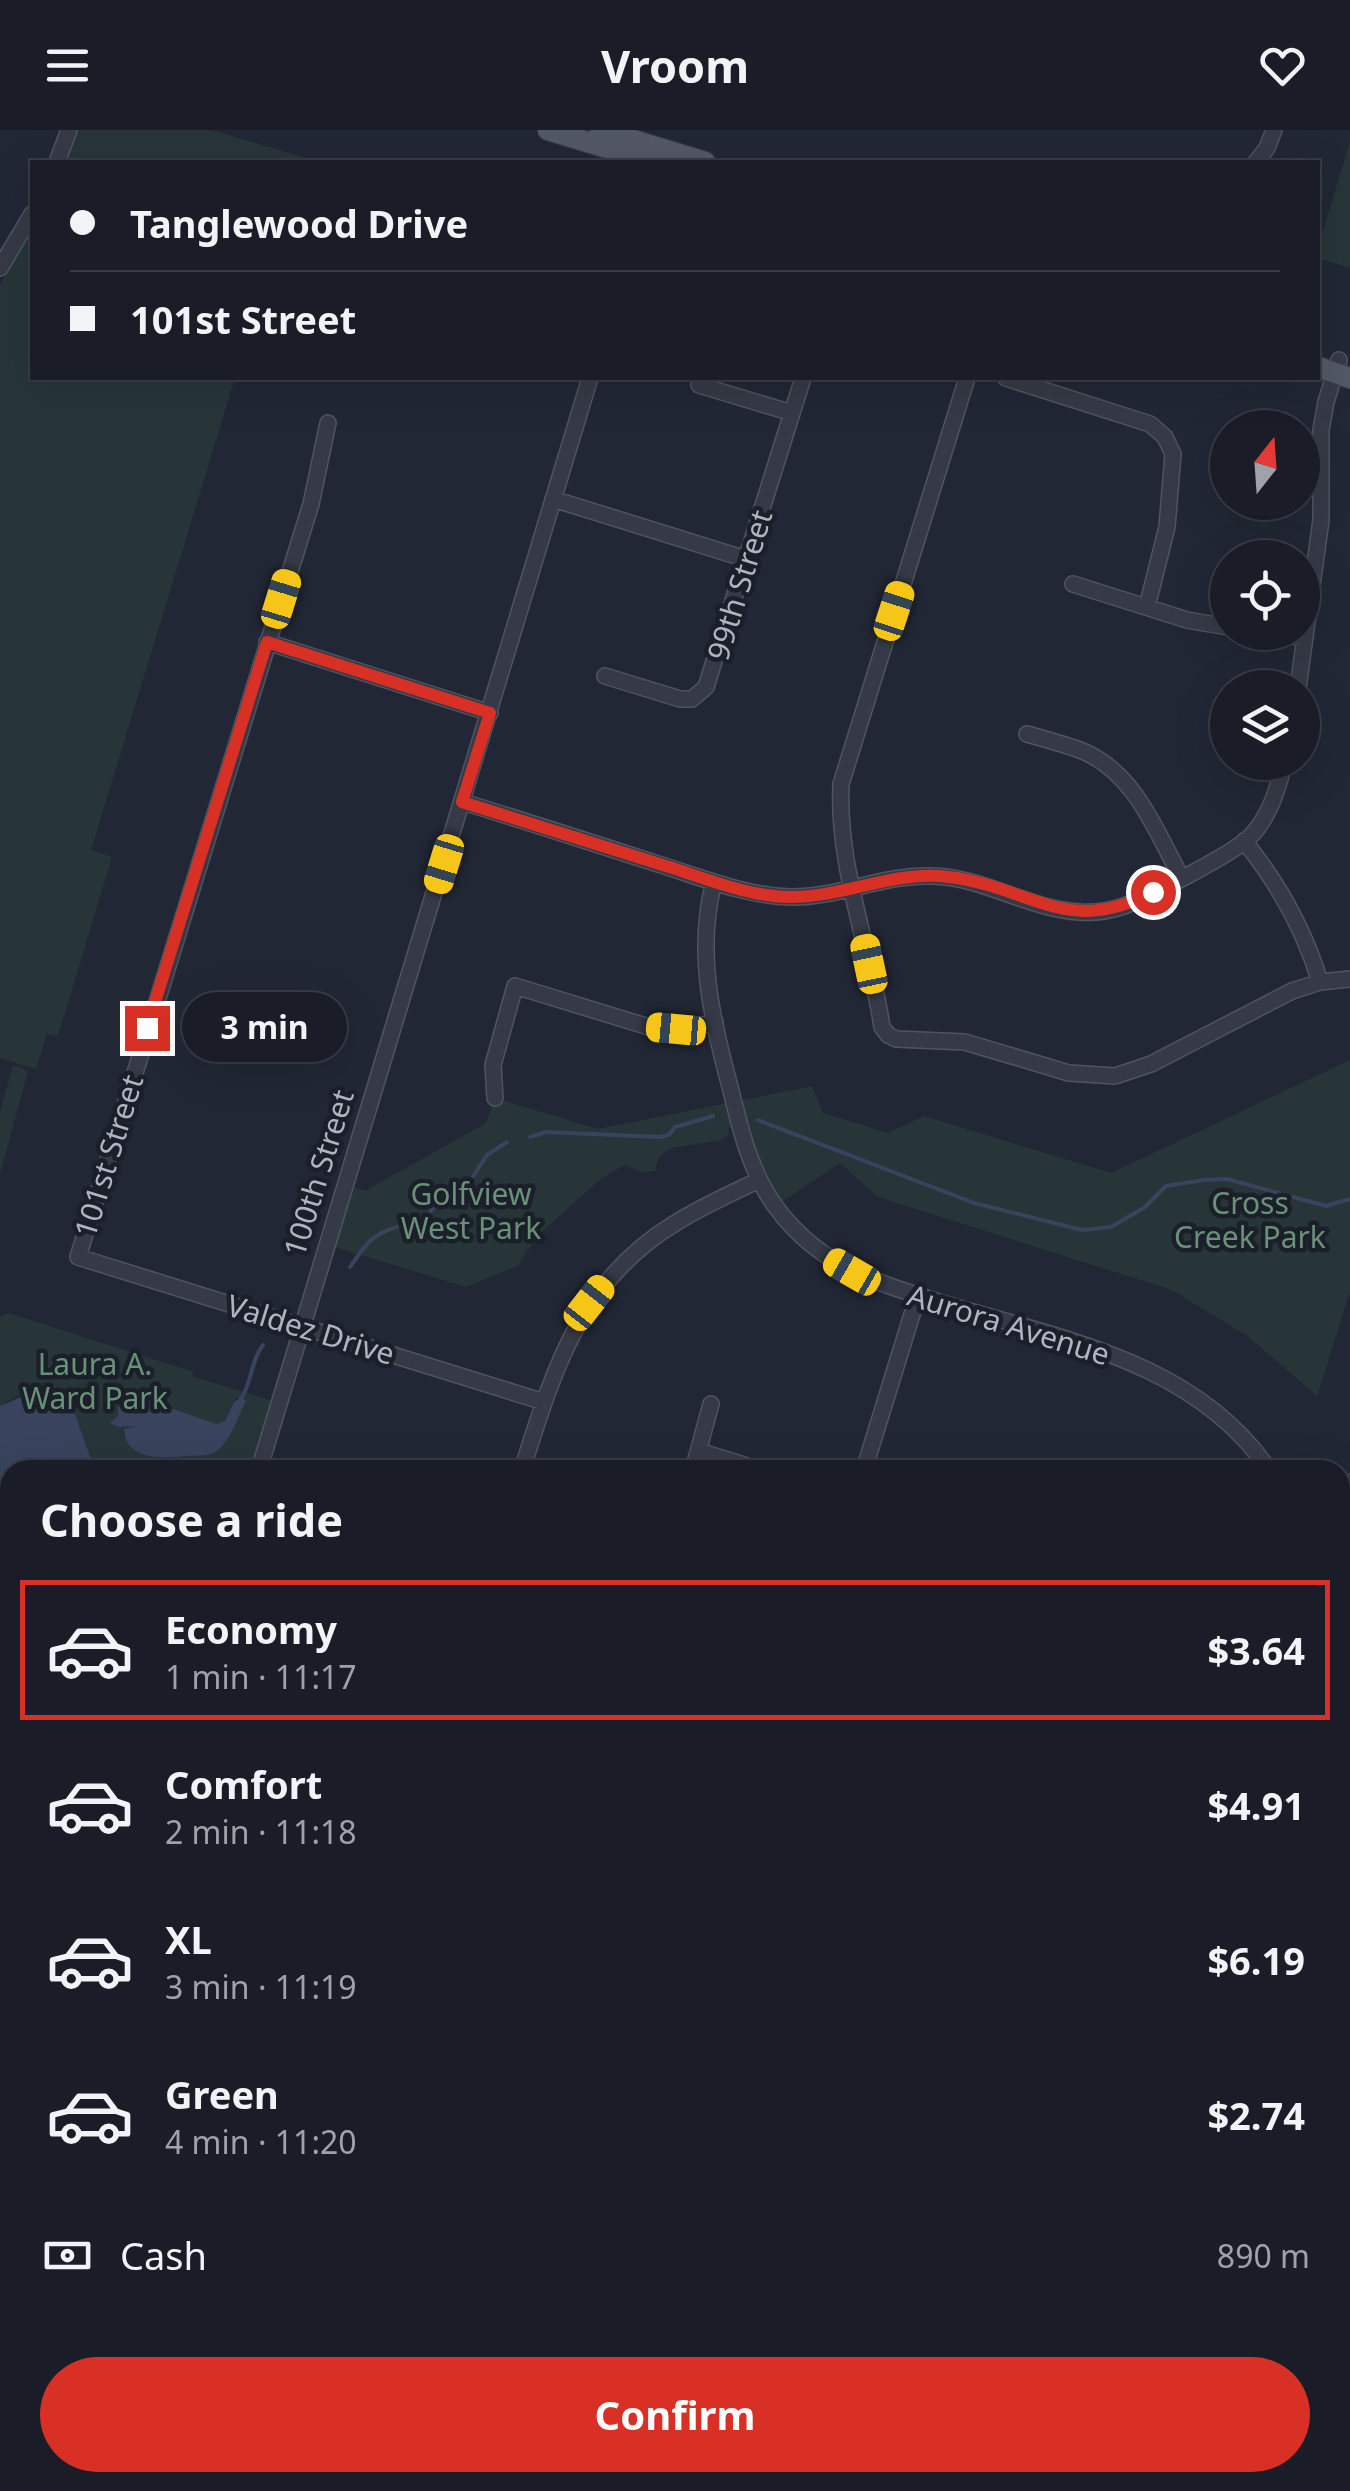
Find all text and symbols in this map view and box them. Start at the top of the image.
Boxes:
text: Vroom [601,35,749,96]
icon: menu [40,38,95,93]
icon: heart [1255,38,1310,93]
text: Tanglewood Drive [130,197,468,249]
text: 101st Street [130,293,356,345]
north arrow [1210,410,1320,520]
map controls [1210,410,1320,780]
street label: 99th Street [697,505,781,665]
button: locate [1210,540,1320,650]
car [258,566,304,632]
car [870,578,918,644]
button: layers [1210,670,1320,780]
car [421,831,467,897]
route start [1131,870,1176,915]
car [848,932,890,996]
callout: 3 min [182,993,347,1063]
text: 3 min [220,1005,309,1048]
route end [125,1006,170,1051]
car [645,1011,707,1047]
street label: 101st Street [64,1069,152,1242]
street label: 100th Street [273,1084,363,1261]
park label: Golfview West Park [401,1173,541,1248]
park label: Cross Creek Park [1174,1182,1326,1257]
car [819,1244,885,1300]
car [559,1270,619,1336]
street label: Aurora Avenue [903,1274,1115,1374]
street label: Valdez Drive [222,1284,400,1374]
park label: Laura A. Ward Park [22,1343,168,1418]
text: Choose a ride [40,1489,343,1550]
text: Economy [165,1603,337,1655]
icon: car [45,1605,135,1695]
text: $3.64 [1207,1624,1305,1676]
text: 1 min · 11:17 [165,1655,357,1698]
text: Comfort [165,1758,322,1810]
icon: car [45,1760,135,1850]
text: $4.91 [1207,1779,1305,1831]
text: 2 min · 11:18 [165,1810,357,1853]
text: XL [165,1913,212,1965]
icon: car [45,1915,135,2005]
text: $6.19 [1207,1934,1305,1986]
text: 3 min · 11:19 [165,1965,357,2008]
text: Green [165,2068,279,2120]
icon: car [45,2070,135,2160]
text: $2.74 [1207,2089,1305,2141]
text: 4 min · 11:20 [165,2120,357,2163]
icon: cash [40,2228,95,2283]
text: Cash [120,2229,207,2281]
text: 890 m [1217,2234,1310,2277]
button: Confirm [40,2357,1310,2472]

